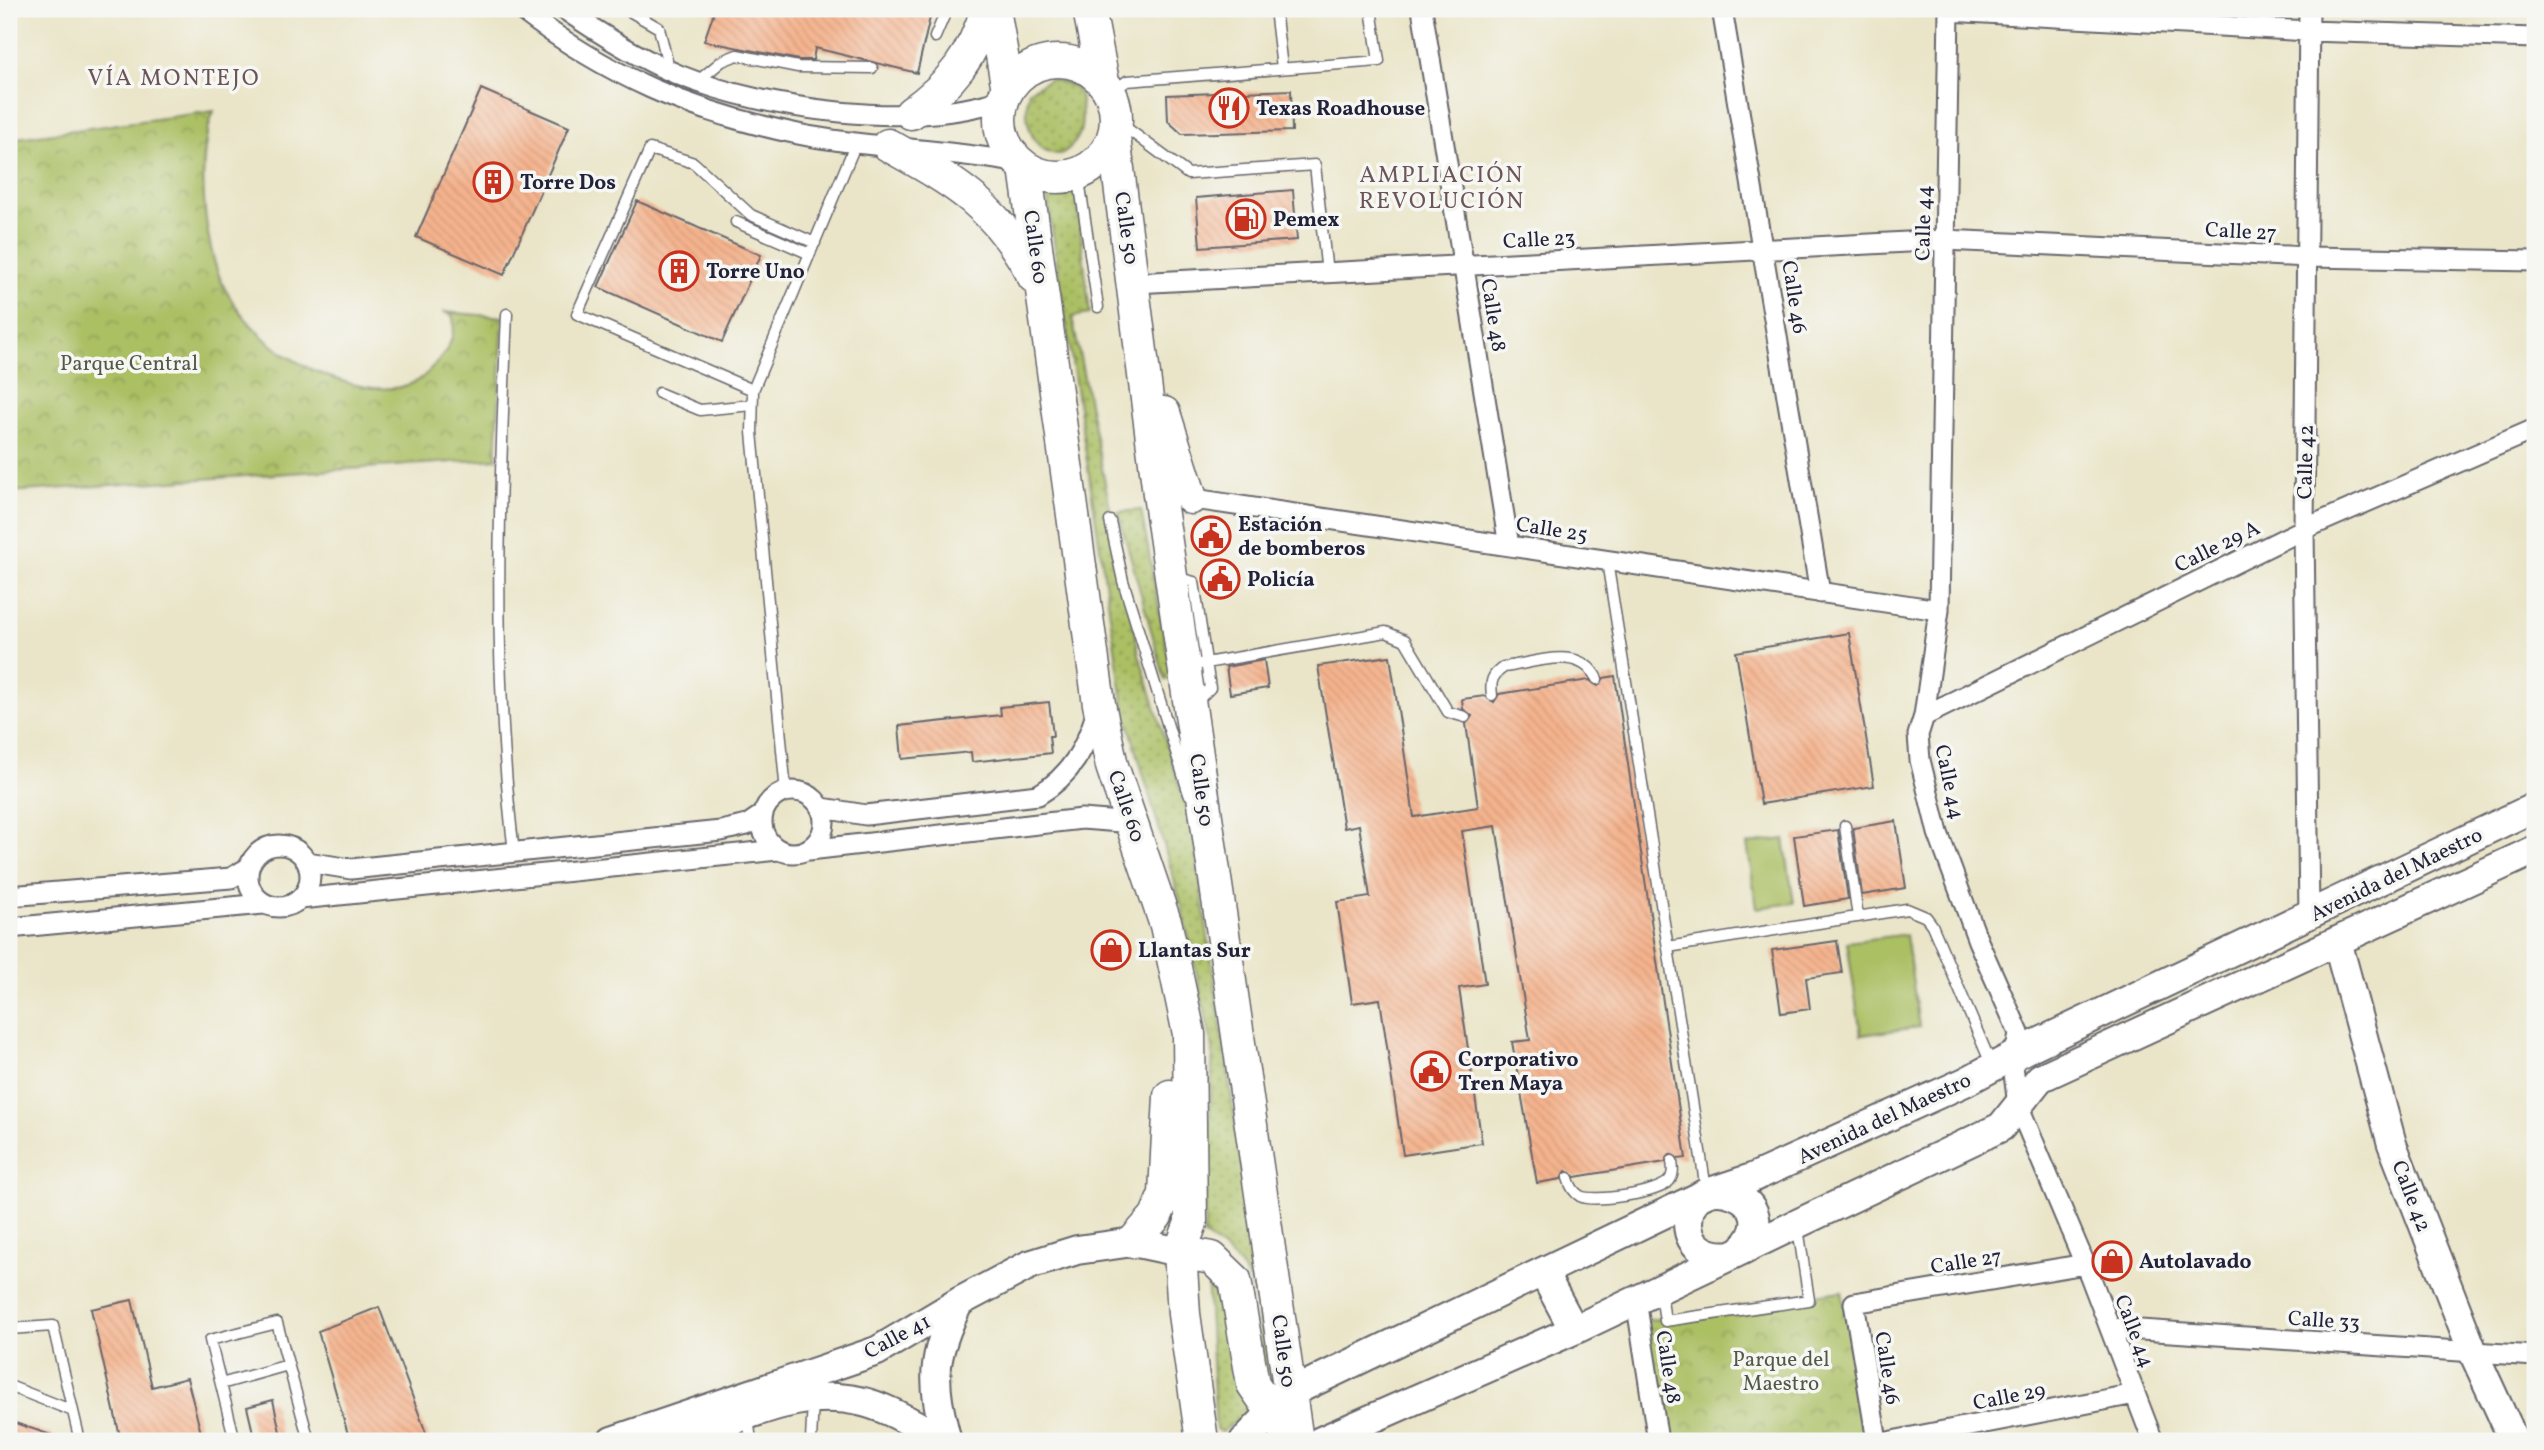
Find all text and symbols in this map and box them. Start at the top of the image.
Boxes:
district label: VÍA MONTEJO [87,63,261,95]
restaurant icon: Texas Roadhouse [1208,87,1250,129]
place label: Texas Roadhouse [1256,95,1425,124]
district label: AMPLIACIÓN REVOLUCIÓN [1359,160,1525,218]
building icon: Torre Dos [472,161,514,203]
place label: Torre Dos [520,169,616,198]
street label: Calle 44 [1909,185,1940,261]
street label: Calle 50 [1106,190,1145,266]
fuel station icon: Pemex [1225,198,1267,240]
place label: Pemex [1273,206,1339,235]
street label: Calle 60 [1015,208,1054,286]
street label: Calle 27 [2204,216,2278,249]
street label: Calle 23 [1502,224,1576,257]
building icon: Torre Uno [658,250,700,292]
place label: Torre Uno [706,258,805,287]
street label: Calle 46 [1773,258,1814,336]
street label: Calle 48 [1472,277,1513,354]
park label: Parque Central [60,350,198,379]
street label: Calle 42 [2291,424,2322,500]
place label: Estación de bomberos [1238,511,1366,564]
street label: Calle 25 [1514,511,1590,550]
street label: Calle 29 A [2170,514,2265,581]
public building icon: Estación de bomberos [1190,515,1232,557]
public building icon: Policía [1199,558,1241,600]
place label: Policía [1247,566,1315,595]
street label: Calle 44 [1926,742,1971,822]
street label: Calle 50 [1181,752,1220,828]
street label: Calle 60 [1100,767,1151,846]
street label: Avenida del Maestro [2306,821,2488,930]
shop icon: Llantas Sur [1090,929,1132,971]
place label: Llantas Sur [1138,937,1251,966]
place label: Corporativo Tren Maya [1458,1046,1578,1099]
public building icon: Corporativo Tren Maya [1410,1050,1452,1092]
street label: Avenida del Maestro [1793,1066,1976,1172]
street label: Calle 42 [2384,1156,2438,1237]
shop icon: Autolavado [2091,1240,2133,1282]
street label: Calle 27 [1928,1243,2004,1282]
place label: Autolavado [2139,1248,2252,1277]
street label: Calle 44 [2106,1291,2161,1372]
street label: Calle 33 [2287,1305,2361,1338]
street label: Calle 41 [859,1308,936,1367]
street label: Calle 50 [1263,1313,1302,1389]
street label: Calle 48 [1647,1329,1688,1406]
street label: Calle 46 [1866,1329,1907,1407]
park label: Parque del Maestro [1733,1346,1830,1399]
street label: Calle 29 [1971,1376,2048,1419]

